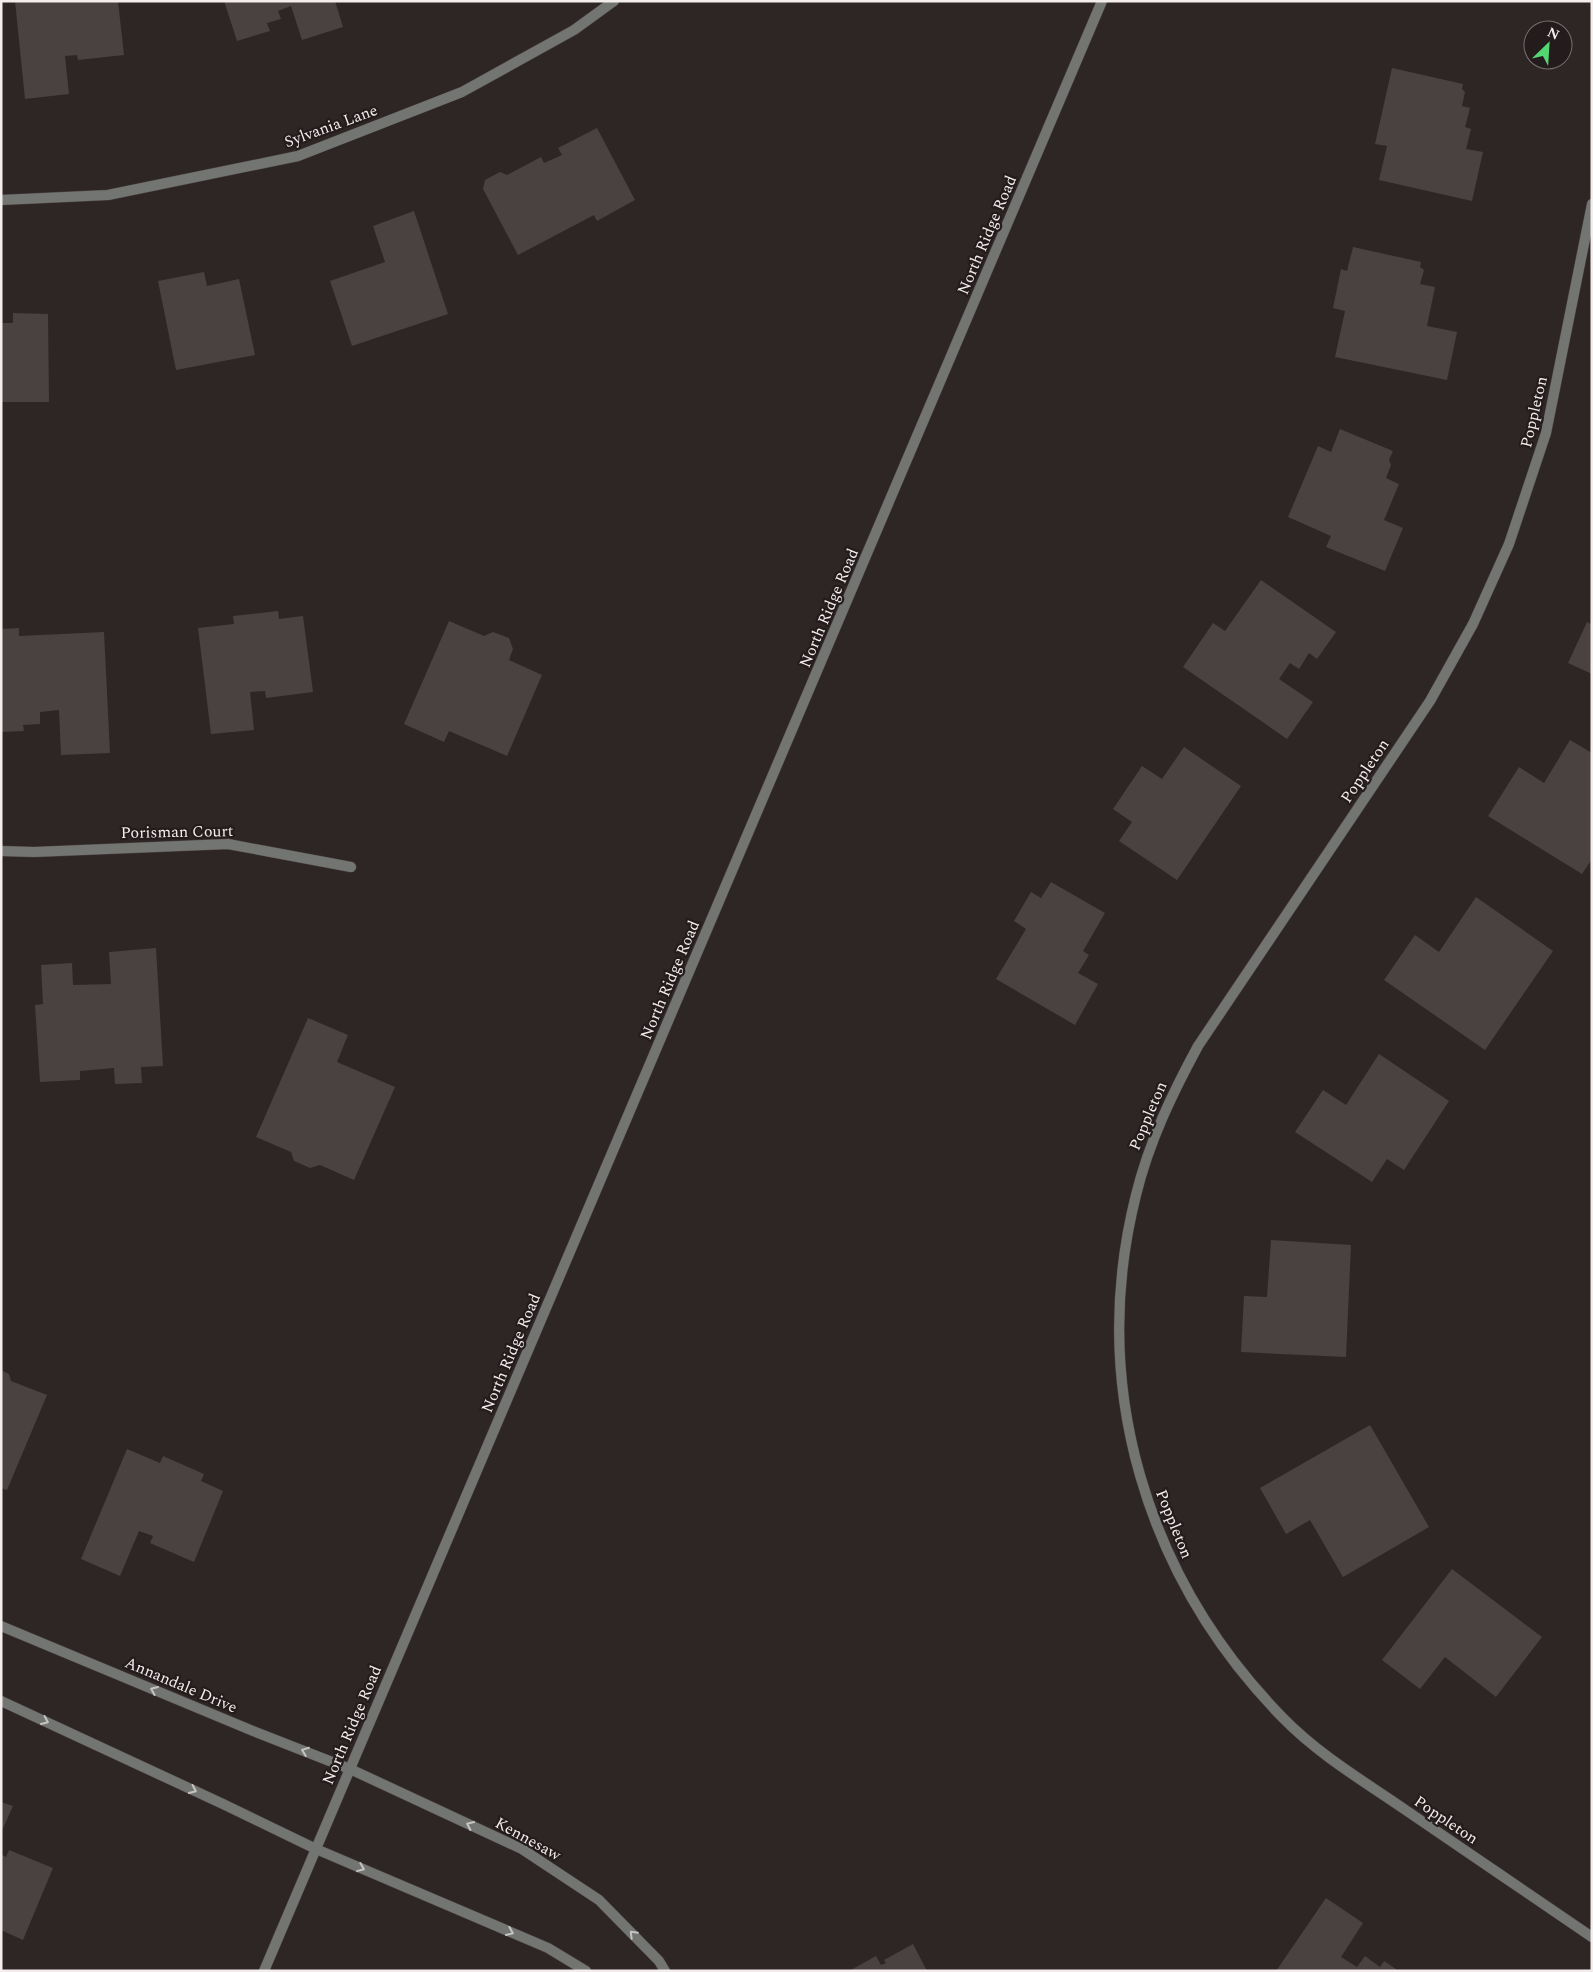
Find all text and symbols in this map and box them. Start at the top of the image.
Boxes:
north arrow [1523,20,1573,70]
text: N [1544,22,1563,46]
street label: Sylvania Lane [281,98,381,154]
street label: North Ridge Road [951,172,1023,298]
street label: Poppleton [1514,374,1554,450]
street label: North Ridge Road [793,545,865,671]
street label: Poppleton [1335,734,1395,808]
street label: Porisman Court [120,819,234,845]
street label: North Ridge Road [634,917,706,1043]
street label: Poppleton [1123,1078,1173,1154]
street label: North Ridge Road [475,1290,547,1416]
street label: Poppleton [1149,1486,1199,1562]
street label: Annandale Drive [121,1651,241,1719]
street label: North Ridge Road [316,1662,388,1788]
one-way arrow [150,1685,159,1696]
one-way arrow [40,1715,49,1725]
one-way arrow [301,1747,309,1757]
one-way arrow [188,1784,197,1794]
street label: Poppleton [1409,1790,1483,1850]
street label: Kennesaw [491,1811,566,1867]
one-way arrow [466,1821,475,1831]
one-way arrow [356,1862,365,1872]
one-way arrow [505,1925,514,1936]
one-way arrow [630,1931,639,1940]

